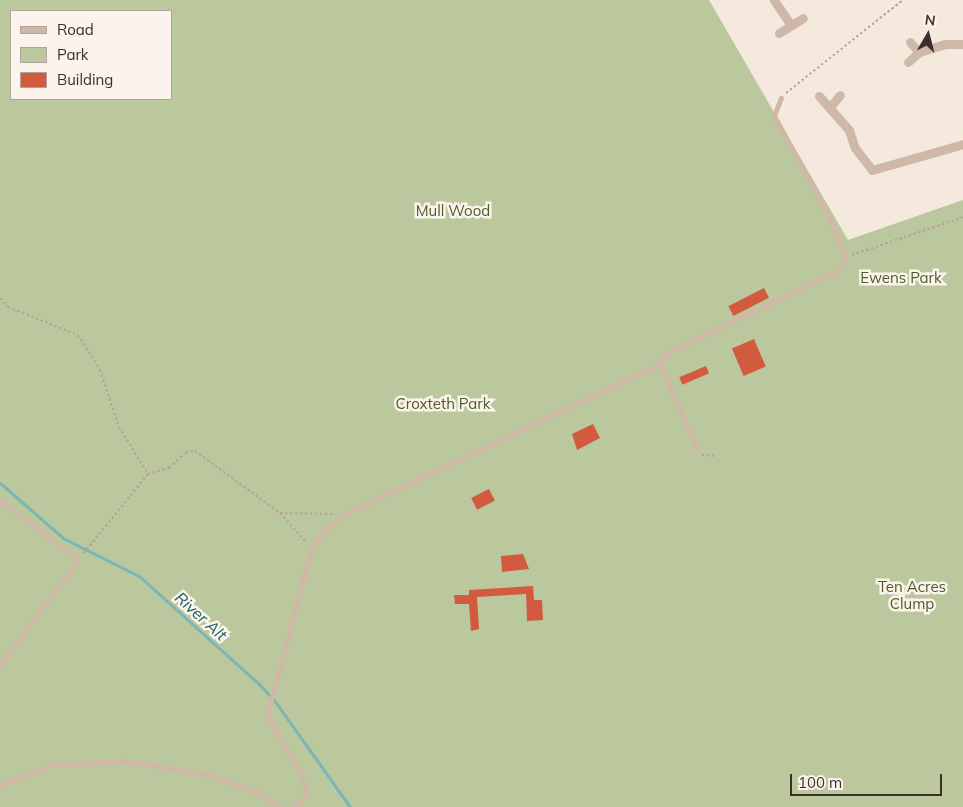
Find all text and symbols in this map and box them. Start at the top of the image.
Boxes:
legend [10,10,172,100]
north arrow [903,10,953,60]
text: N [924,10,937,30]
text: Road [57,20,94,39]
text: Park [57,45,89,64]
text: Building [57,70,113,89]
park label: Mull Wood [416,202,490,220]
park label: Ewens Park [860,269,942,287]
park label: Croxteth Park [396,395,490,413]
park label: Ten Acres Clump [878,577,946,612]
water label: River Alt [171,588,231,644]
scale bar [793,764,946,796]
text: 100 m [798,773,842,792]

